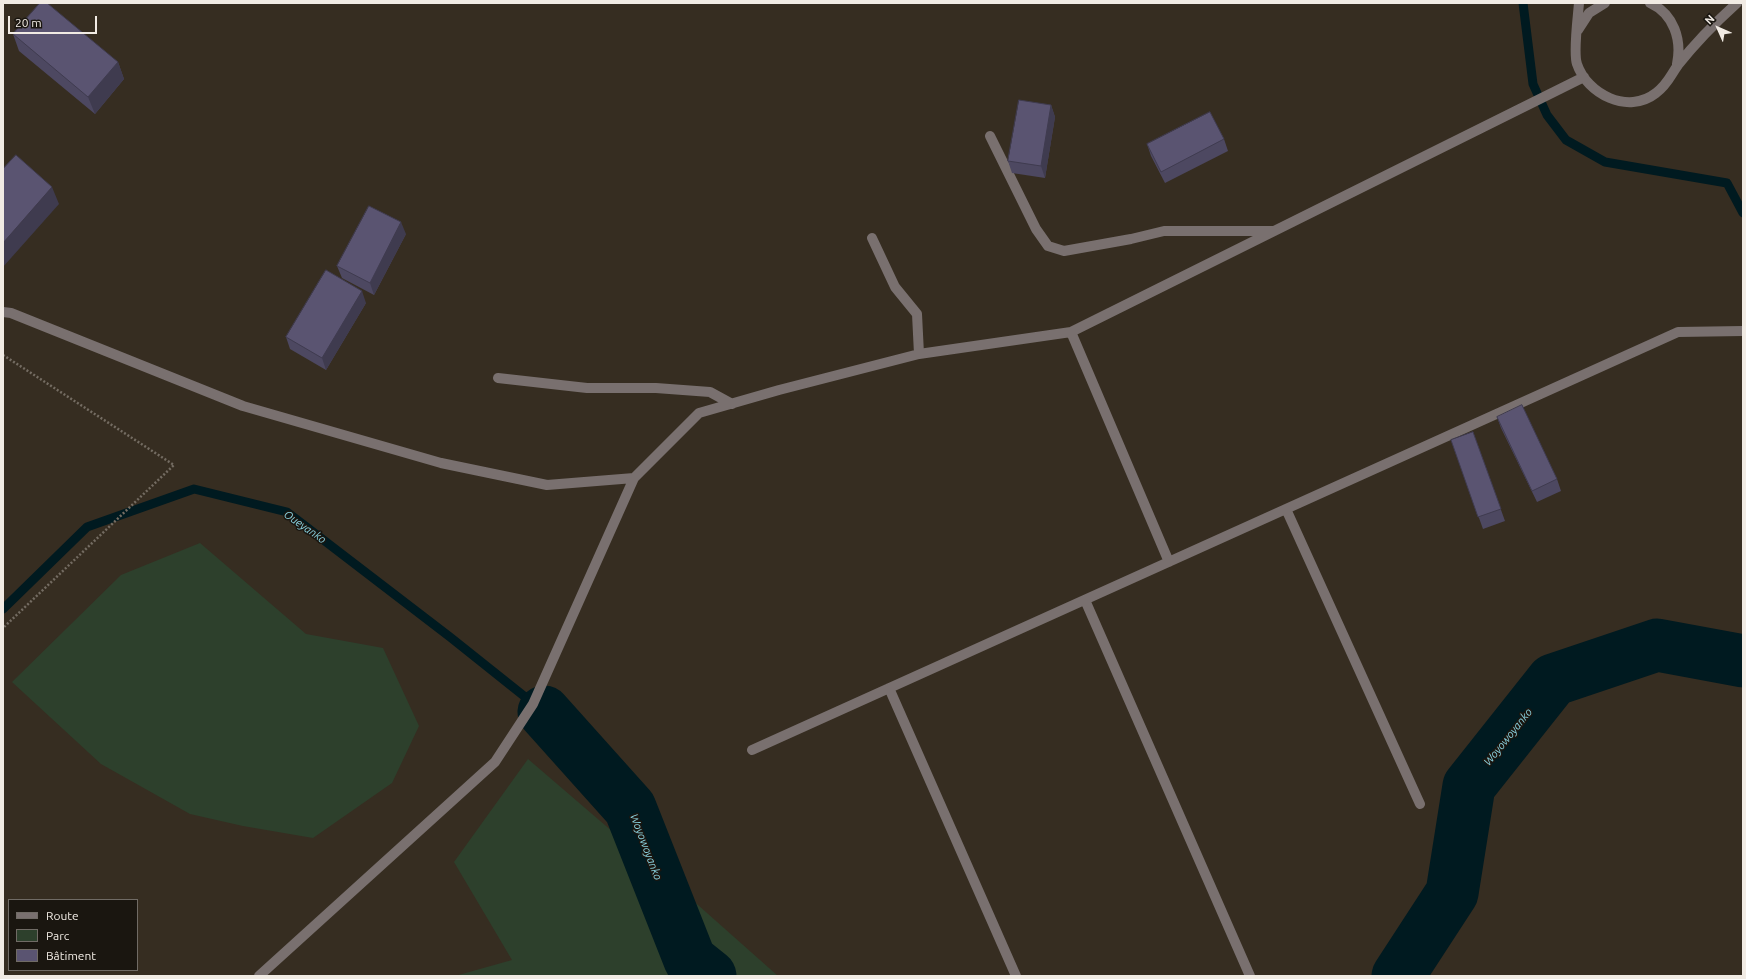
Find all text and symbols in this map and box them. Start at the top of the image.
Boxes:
scale bar [10,8,99,34]
north arrow [1698,8,1738,48]
text: N [1702,12,1717,27]
text: 20 m [15,16,42,29]
water label: Oueyanko [281,508,329,546]
water label: Woyowoyanko [1481,706,1535,768]
water label: Woyowoyanko [627,812,665,882]
legend [8,899,138,971]
text: Route [46,909,79,922]
text: Parc [46,929,69,942]
text: Bâtiment [46,949,96,962]

